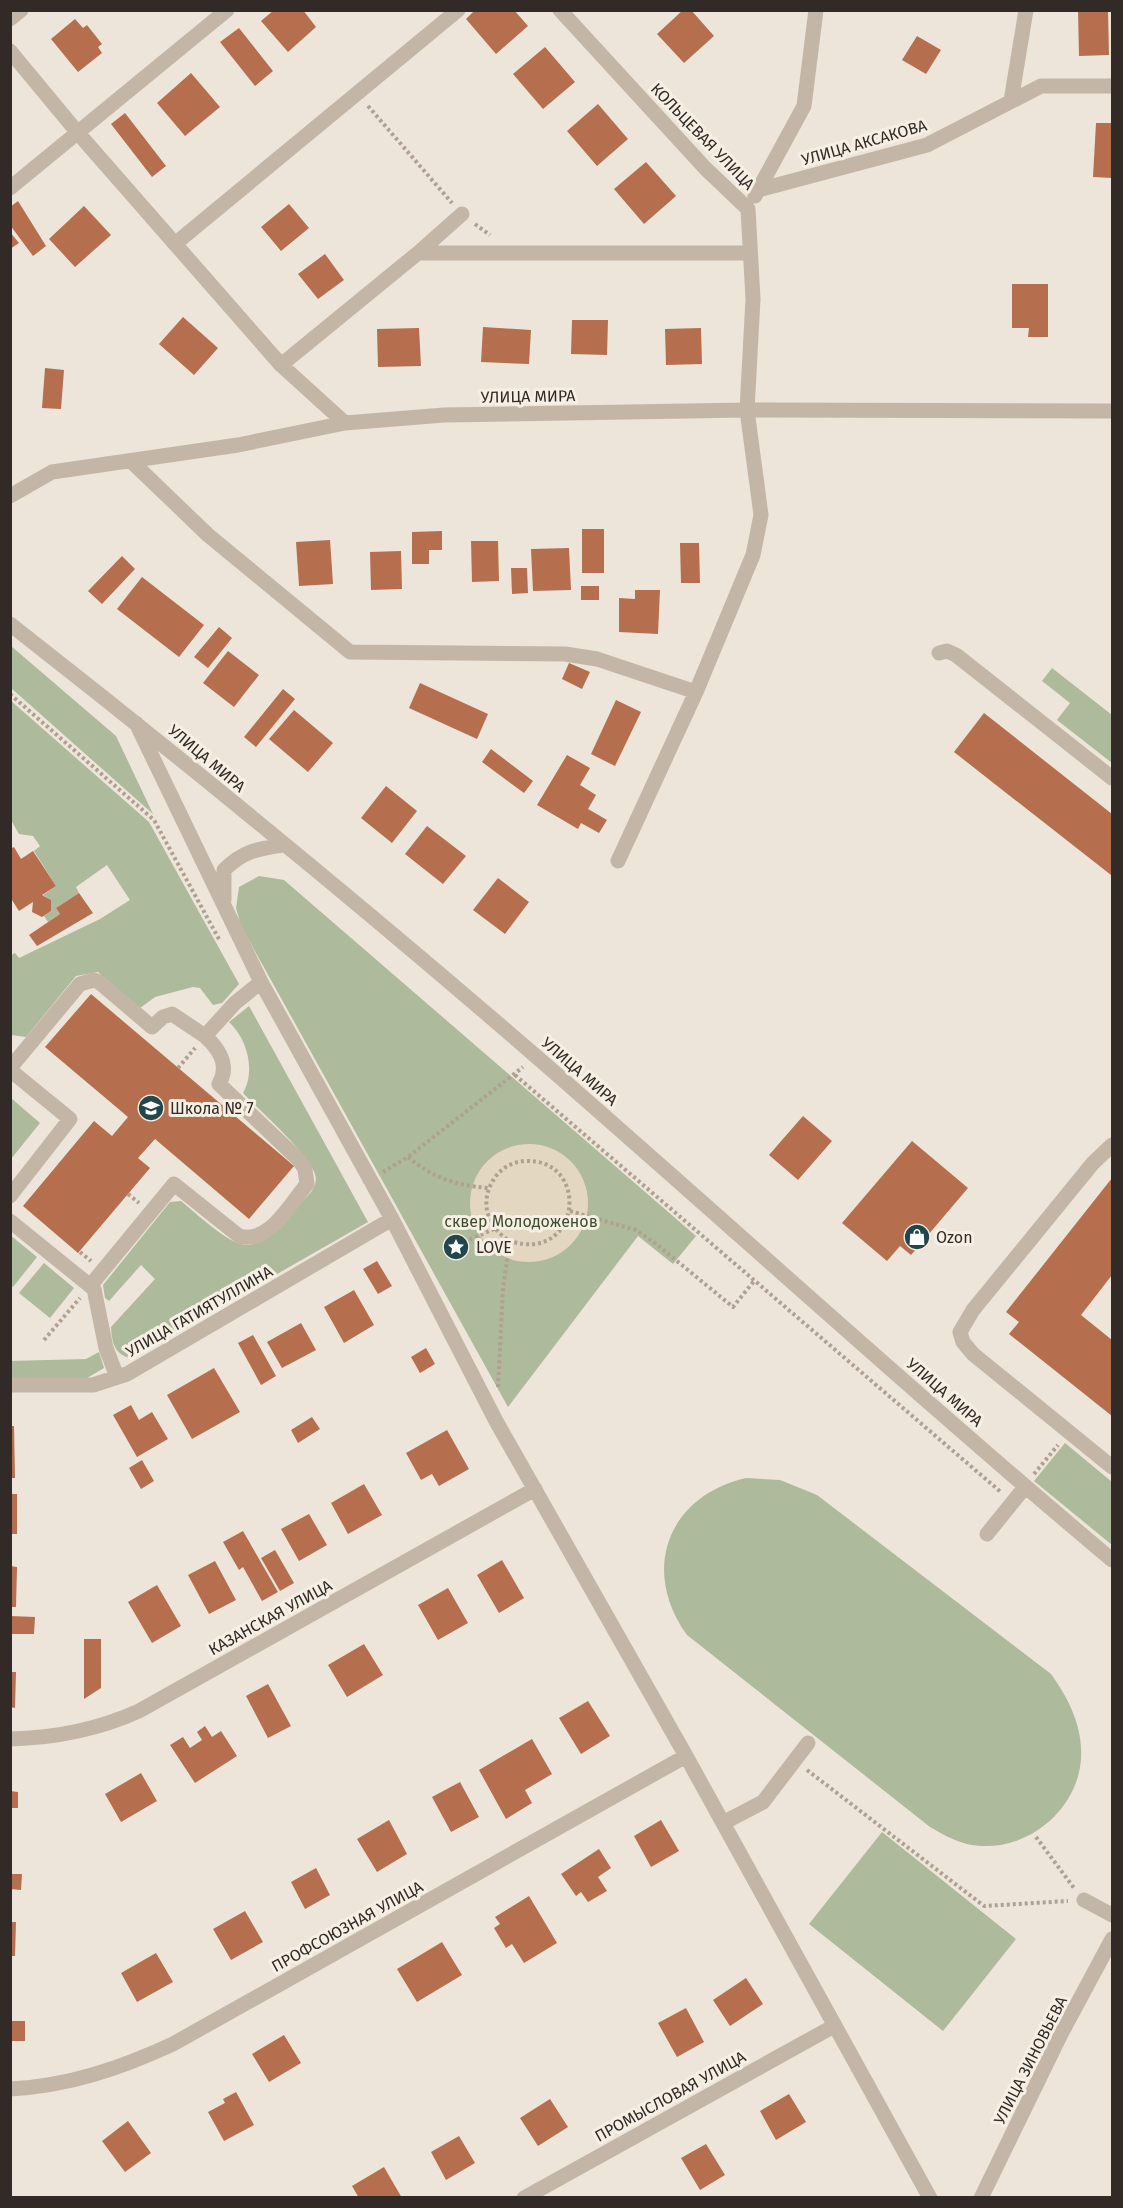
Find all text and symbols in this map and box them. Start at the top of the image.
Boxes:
street label: КОЛЬЦЕВАЯ УЛИЦА [647,79,759,194]
street label: УЛИЦА АКСАКОВА [799,115,930,169]
street label: УЛИЦА МИРА [481,386,576,407]
street label: УЛИЦА МИРА [164,721,250,797]
street label: УЛИЦА МИРА [538,1033,622,1110]
school or university icon: Школа № 7 [136,1093,166,1123]
place label: Школа № 7 [170,1099,254,1118]
park label: сквер Молодоженов [444,1212,598,1231]
shop icon: Ozon [902,1222,932,1252]
place label: Ozon [936,1228,973,1247]
place icon: LOVE [441,1232,471,1262]
place label: LOVE [476,1238,512,1257]
street label: УЛИЦА ГАТИЯТУЛЛИНА [123,1261,277,1361]
street label: УЛИЦА МИРА [903,1354,987,1431]
street label: КАЗАНСКАЯ УЛИЦА [205,1575,336,1659]
street label: ПРОФСОЮЗНАЯ УЛИЦА [268,1877,427,1976]
street label: УЛИЦА ЗИНОВЬЕВА [990,1992,1071,2127]
street label: ПРОМЫСЛОВАЯ УЛИЦА [592,2047,750,2146]

